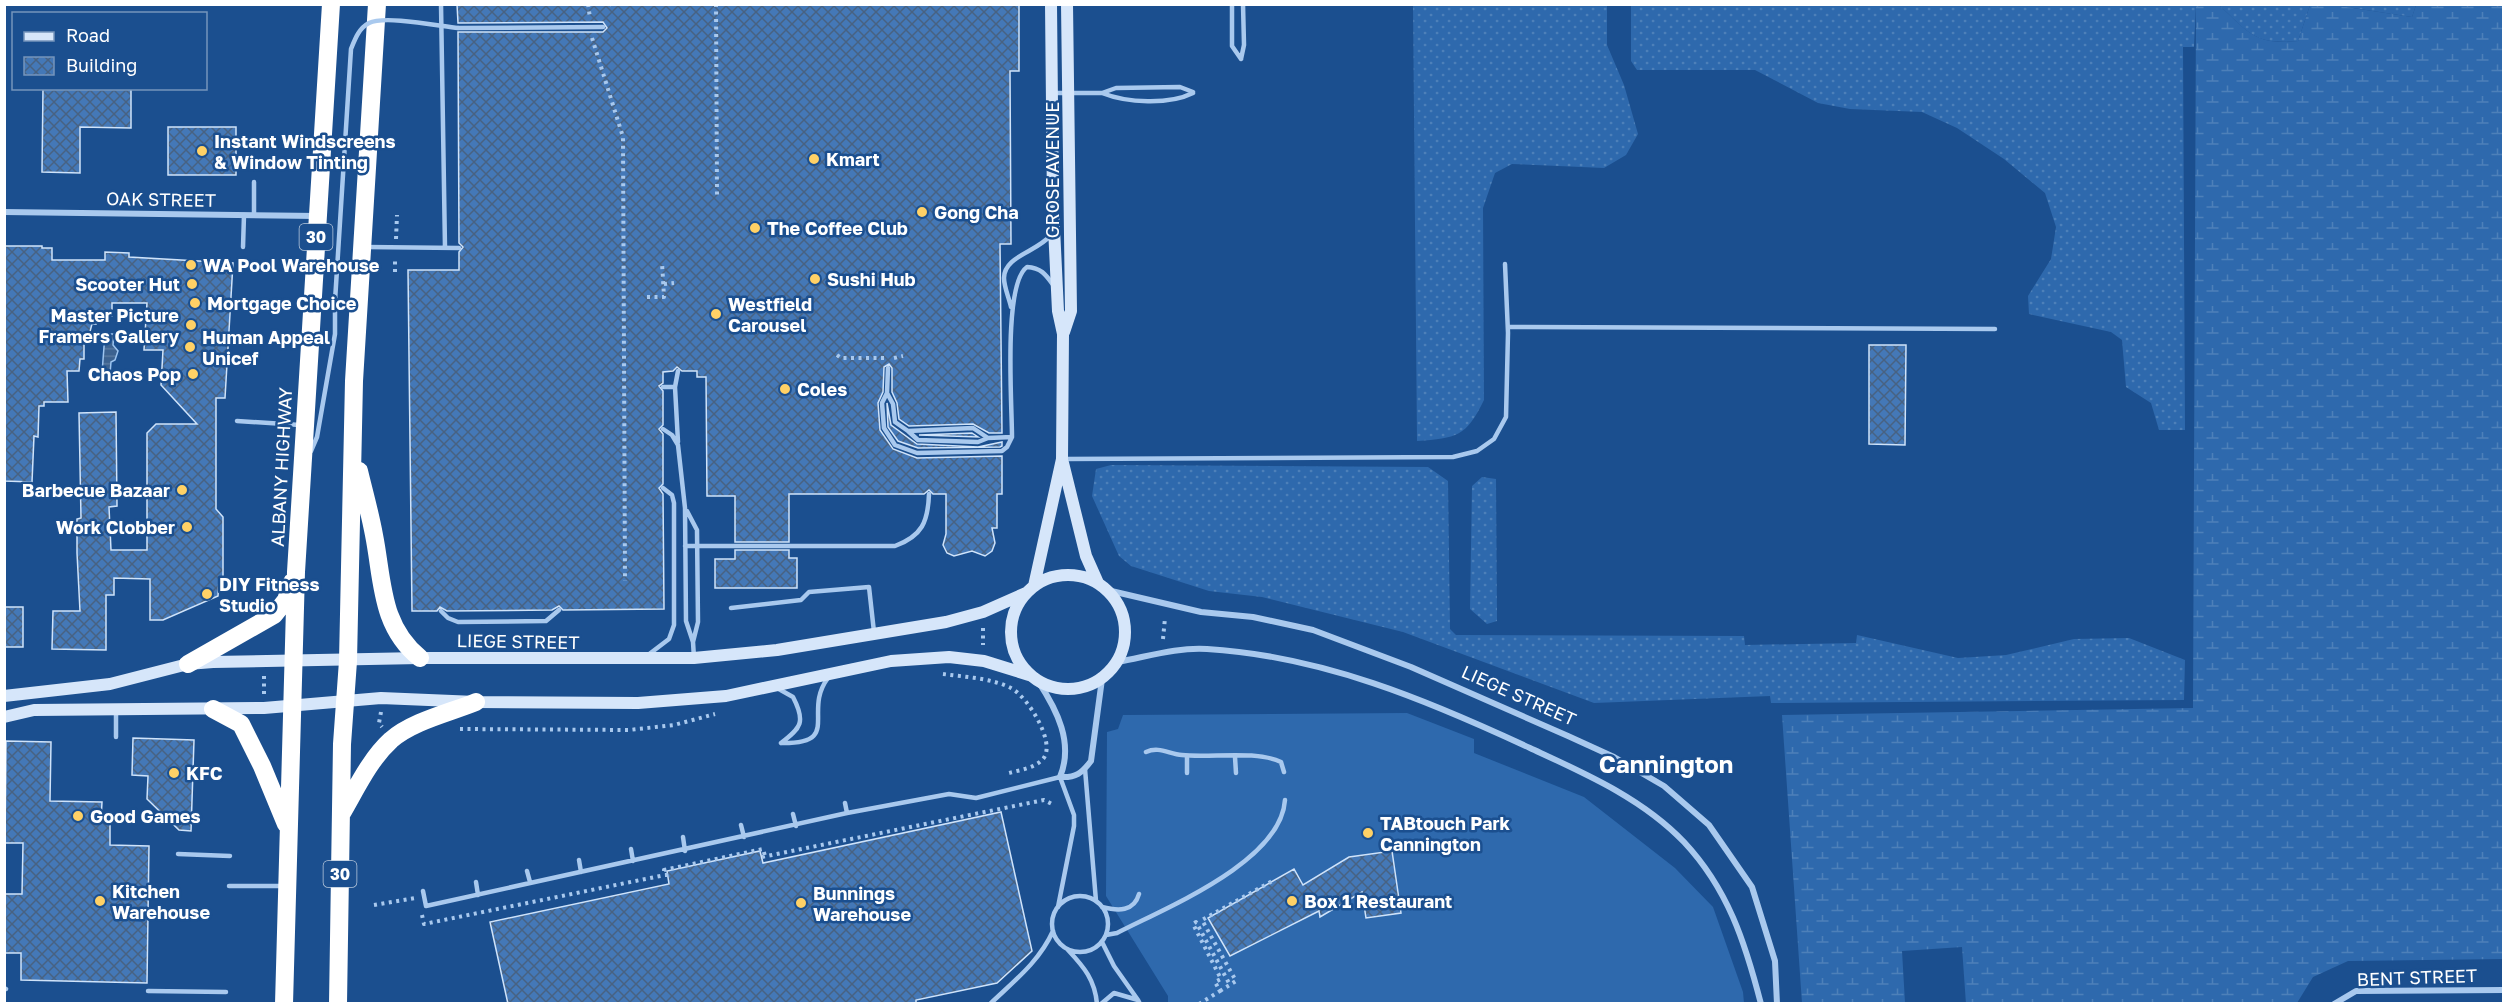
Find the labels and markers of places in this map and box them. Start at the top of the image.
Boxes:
place label: Instant Windscreens & Window Tinting [214,130,396,173]
marker: Instant Windscreens & Window Tinting [195,144,209,158]
place label: Kmart [826,148,880,170]
marker: Kmart [807,152,821,166]
place label: Gong Cha [934,201,1019,223]
marker: Gong Cha [915,205,929,219]
place label: The Coffee Club [767,217,908,239]
marker: The Coffee Club [748,221,762,235]
place label: WA Pool Warehouse [203,254,380,276]
marker: WA Pool Warehouse [184,258,198,272]
place label: Sushi Hub [827,268,916,290]
marker: Sushi Hub [808,272,822,286]
place label: Scooter Hut [75,273,180,295]
marker: Scooter Hut [185,277,199,291]
place label: Mortgage Choice [207,292,357,314]
place label: Westfield Carousel [728,293,812,336]
marker: Mortgage Choice [188,296,202,310]
place label: Master Picture Framers Gallery [39,304,179,347]
marker: Westfield Carousel [709,307,723,321]
marker: Master Picture Framers Gallery [184,318,198,332]
place label: Human Appeal Unicef [202,326,330,369]
marker: Human Appeal Unicef [183,340,197,354]
place label: Chaos Pop [88,363,181,385]
marker: Chaos Pop [186,367,200,381]
place label: Coles [797,378,847,400]
marker: Coles [778,382,792,396]
place label: Barbecue Bazaar [22,479,170,501]
marker: Barbecue Bazaar [175,483,189,497]
place label: Work Clobber [56,516,175,538]
marker: Work Clobber [180,520,194,534]
place label: DIY Fitness Studio [219,573,320,616]
marker: DIY Fitness Studio [200,587,214,601]
place label: KFC [186,762,223,784]
marker: KFC [167,766,181,780]
place label: Good Games [90,805,201,827]
marker: Good Games [71,809,85,823]
place label: TABtouch Park Cannington [1380,812,1511,855]
marker: TABtouch Park Cannington [1361,826,1375,840]
place label: Kitchen Warehouse [112,880,210,923]
place label: Bunnings Warehouse [813,882,911,925]
place label: Box 1 Restaurant [1304,890,1452,912]
marker: Kitchen Warehouse [93,894,107,908]
marker: Box 1 Restaurant [1285,894,1299,908]
marker: Bunnings Warehouse [794,896,808,910]

